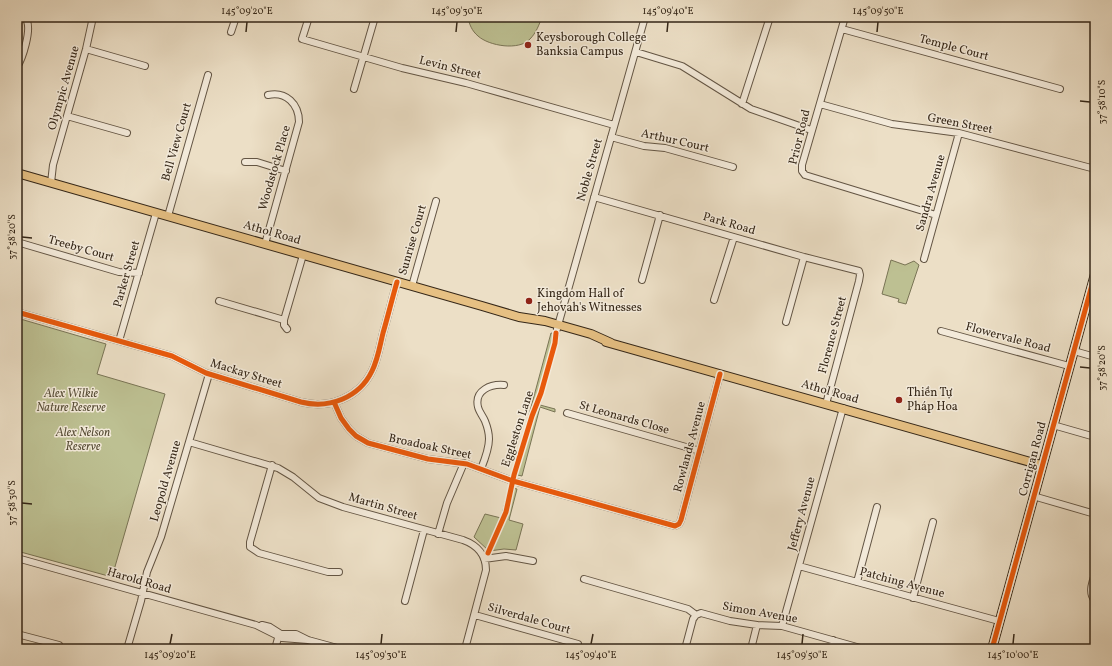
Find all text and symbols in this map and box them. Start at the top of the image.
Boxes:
text: 145°09'20"E [221,4,273,18]
text: 145°09'30"E [431,4,483,18]
text: 145°09'40"E [642,4,694,18]
text: 145°09'50"E [853,4,903,18]
place label: Keysborough College Banksia Campus [536,30,647,60]
street label: Temple Court [918,31,990,65]
marker: Keysborough College Banksia Campus [523,40,533,50]
street label: Olympic Avenue [44,44,84,132]
street label: Levin Street [417,53,483,83]
text: 37°58'10"S [1095,80,1109,124]
street label: Bell View Court [158,101,196,183]
street label: Prior Road [785,107,815,166]
street label: Green Street [926,110,994,138]
street label: Woodstock Place [255,123,295,212]
street label: Arthur Court [639,125,711,157]
street label: Noble Street [573,137,607,203]
street label: Sandra Avenue [912,152,950,233]
street label: Sunrise Court [395,203,431,277]
street label: Park Road [701,209,757,239]
text: 37°58'20"S [5,214,19,260]
street label: Athol Road [241,217,303,249]
street label: Treeby Court [46,232,116,266]
street label: Parker Street [110,239,144,309]
place label: Kingdom Hall of Jehovah's Witnesses [537,286,642,316]
street label: Florence Street [815,295,851,375]
marker: Kingdom Hall of Jehovah's Witnesses [524,296,534,306]
street label: Flowervale Road [964,319,1053,357]
text: 37°58'20"S [1095,345,1109,391]
street label: Mackay Street [208,355,284,393]
street label: Athol Road [799,376,861,408]
place label: Thiền Tự Pháp Hoa [907,385,958,415]
park label: Alex Wilkie Nature Reserve [36,386,106,416]
street label: Eggleston Lane [498,388,538,469]
marker: Thiền Tự Pháp Hoa [894,395,904,405]
street label: St Leonards Close [577,397,671,439]
street label: Rowlands Avenue [670,399,710,494]
street label: Corrigan Road [1015,420,1051,498]
park label: Alex Nelson Reserve [55,425,110,455]
street label: Broadoak Street [387,430,473,464]
street label: Leopold Avenue [147,438,185,524]
street label: Jeffery Avenue [784,475,820,553]
text: 37°58'30"S [5,480,19,526]
street label: Martin Street [347,490,419,524]
street label: Harold Road [105,564,173,598]
street label: Patching Avenue [858,564,947,602]
street label: Simon Avenue [721,599,799,628]
street label: Silverdale Court [486,600,572,638]
text: 145°09'20"E [144,648,196,662]
text: 145°09'30"E [355,648,407,662]
text: 145°09'40"E [565,648,617,662]
text: 145°09'50"E [777,648,827,662]
text: 145°10'00"E [987,648,1039,662]

